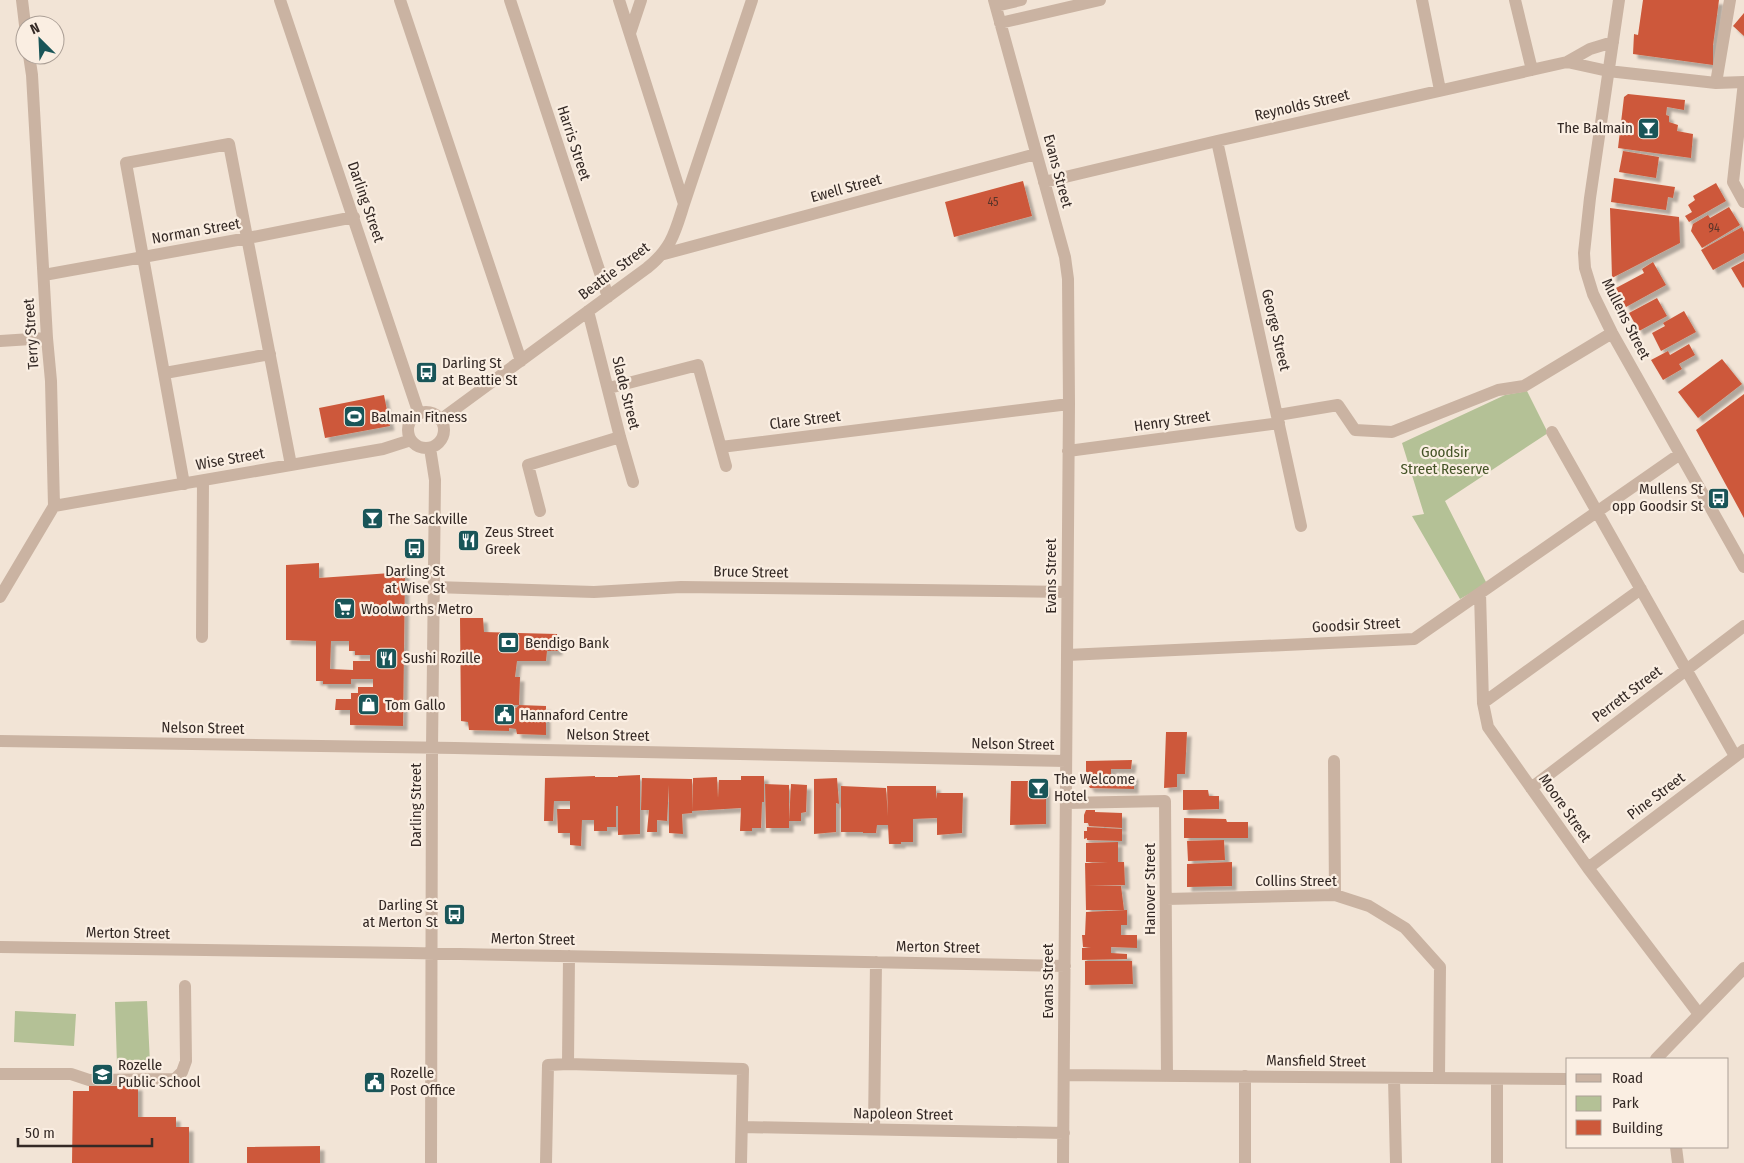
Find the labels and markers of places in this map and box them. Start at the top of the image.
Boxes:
bar icon: The Balmain [1637,116,1661,140]
place label: The Balmain [1557,119,1633,137]
place label: Darling St at Beattie St [442,354,518,389]
bus stop icon: Darling St at Beattie St [414,360,438,384]
sports icon: Balmain Fitness [343,405,367,429]
place label: Balmain Fitness [371,408,467,426]
place label: Mullens St opp Goodsir St [1612,480,1703,515]
bus stop icon: Mullens St opp Goodsir St [1707,486,1731,510]
bar icon: The Sackville [360,507,384,531]
place label: The Sackville [388,510,468,528]
place label: Zeus Street Greek [485,523,554,558]
restaurant icon: Zeus Street Greek [457,529,481,553]
bus stop icon: Darling St at Wise St [403,536,427,560]
place label: Darling St at Wise St [385,562,445,597]
supermarket icon: Woolworths Metro [333,597,357,621]
place label: Woolworths Metro [361,600,473,618]
bank icon: Bendigo Bank [497,631,521,655]
place label: Bendigo Bank [525,634,609,652]
restaurant icon: Sushi Rozille [375,646,399,670]
place label: Sushi Rozille [403,649,481,667]
shop icon: Tom Gallo [357,693,381,717]
place label: Tom Gallo [385,696,446,714]
public building icon: Hannaford Centre [492,703,516,727]
place label: Hannaford Centre [520,706,628,724]
place label: The Welcome Hotel [1054,770,1135,805]
bar icon: The Welcome Hotel [1026,776,1050,800]
place label: Darling St at Merton St [363,896,438,931]
bus stop icon: Darling St at Merton St [442,902,466,926]
place label: Rozelle Public School [118,1056,201,1091]
school or university icon: Rozelle Public School [90,1062,114,1086]
place label: Rozelle Post Office [390,1064,456,1099]
public building icon: Rozelle Post Office [362,1070,386,1094]

